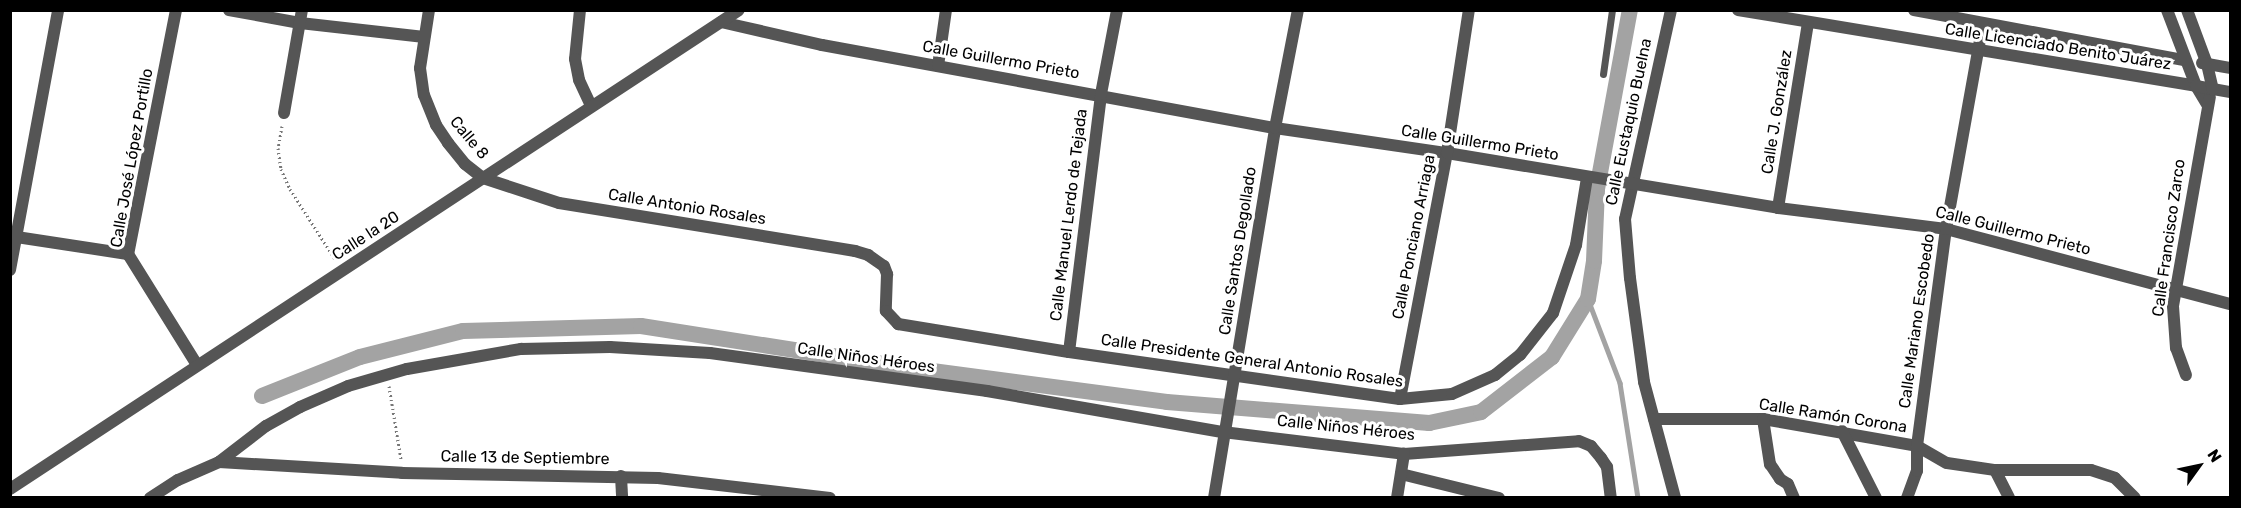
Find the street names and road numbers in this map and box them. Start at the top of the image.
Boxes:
street label: Calle Licenciado Benito Juárez [1944,20,2172,74]
street label: Calle Guillermo Prieto [921,37,1081,83]
street label: Calle Eustaquio Buelna [1602,37,1656,207]
street label: Calle J. González [1758,48,1796,176]
street label: Calle José López Portillo [107,67,157,249]
street label: Calle Manuel Lerdo de Tejada [1046,107,1092,323]
street label: Calle 8 [445,113,493,163]
street label: Calle Guillermo Prieto [1400,121,1560,165]
street label: Calle Ponciano Arriaga [1389,153,1439,321]
street label: Calle Francisco Zarco [2148,158,2190,318]
street label: Calle Santos Degollado [1215,166,1261,336]
street label: Calle Antonio Rosales [606,185,768,229]
street label: Calle Guillermo Prieto [1933,202,2093,260]
street label: Calle la 20 [329,207,403,265]
street label: Calle Mariano Escobedo [1895,232,1939,410]
street label: Calle Presidente General Antonio Rosales [1099,330,1405,392]
street label: Calle Niños Héroes [796,339,936,377]
street label: Calle Ramón Corona [1757,395,1909,437]
street label: Calle Niños Héroes [1276,411,1416,445]
street label: Calle 13 de Septiembre [440,447,610,469]

